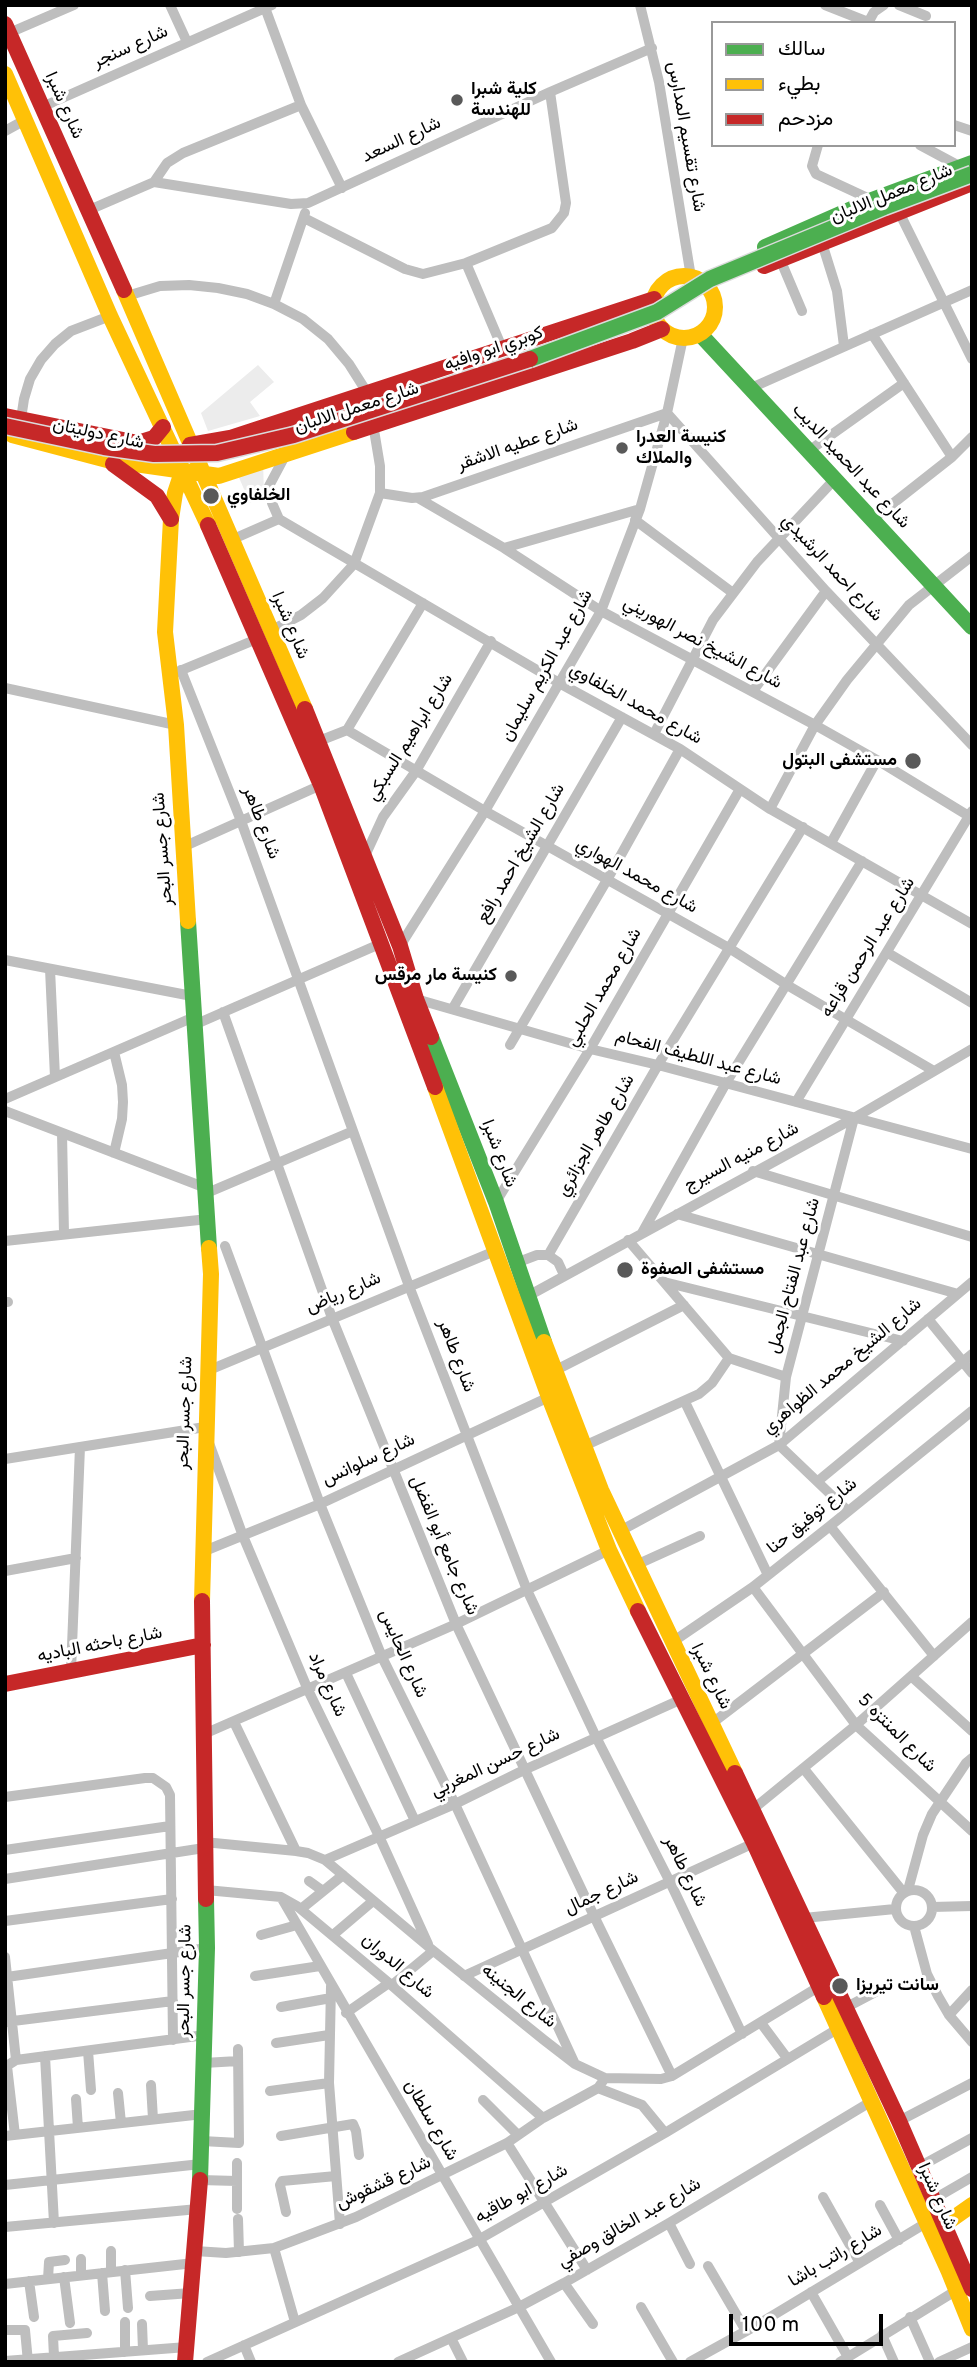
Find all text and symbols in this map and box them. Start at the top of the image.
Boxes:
legend [711,21,956,147]
street label: شارع سنجر [90,22,172,74]
text: سالك [778,36,825,63]
street label: شارع تقسيم المدارس [661,60,709,214]
street label: شارع شبرا [39,69,87,143]
text: بطيء [778,71,821,98]
place label: كلية شبرا للهندسة [471,79,537,122]
marker: كلية شبرا للهندسة [449,92,465,108]
text: مزدحم [778,106,833,133]
street label: شارع السعد [359,113,445,169]
street label: شارع معمل الالبان [828,161,956,229]
street label: كوبري ابو وافيه [442,323,546,377]
street label: شارع معمل الالبان [292,379,422,439]
street label: شارع عبد الحميد الديب [786,400,914,534]
street label: شارع دوليتان [50,415,146,455]
street label: شارع عطيه الاشقر [455,415,581,477]
place label: كنيسة العدرا والملاك [636,427,726,470]
marker: كنيسة العدرا والملاك [614,440,630,456]
place label: الخلفاوي [227,485,290,507]
marker: الخلفاوي [201,486,221,506]
street label: شارع احمد الرشيدي [776,511,886,627]
street label: شارع عبد الكريم سليمان [497,586,599,746]
street label: شارع شبرا [265,589,313,663]
street label: شارع الشيخ نصر الهوريني [619,593,785,695]
street label: شارع محمد الخلفاوي [565,660,705,750]
street label: شارع ابراهيم السبكي [363,670,459,806]
place label: مستشفى البتول [782,750,897,772]
marker: مستشفى البتول [903,751,923,771]
street label: شارع الشيخ احمد رافع [473,780,571,928]
street label: شارع طاهر [236,784,284,862]
street label: شارع جسر البحر [149,792,179,906]
street label: شارع محمد الهواري [571,835,701,919]
street label: شارع عبد الرحمن قراعه [817,874,921,1022]
street label: شارع محمد الحلبي [562,925,648,1051]
place label: كنيسة مار مرقس [375,965,497,987]
marker: كنيسة مار مرقس [503,968,519,984]
street label: شارع عبد اللطيف الفحام [613,1026,783,1092]
street label: شارع طاهر الجزائري [553,1071,641,1201]
street label: شارع شبرا [475,1117,521,1191]
street label: شارع منيه السيرج [681,1119,803,1197]
street label: شارع عبد الفتاح الجمل [764,1196,826,1356]
place label: مستشفى الصفوة [641,1259,764,1281]
marker: مستشفى الصفوة [615,1260,635,1280]
street label: شارع رياض [303,1269,385,1319]
street label: شارع الشيخ محمد الظواهري [759,1294,927,1440]
street label: شارع طاهر [431,1317,479,1395]
street label: شارع جسر البحر [173,1356,199,1470]
street label: شارع سلوانس [319,1430,419,1492]
street label: شارع جامع أبو الفضل [404,1473,482,1619]
street label: شارع توفيق حنا [764,1474,862,1560]
street label: شارع الحايس [373,1606,431,1702]
street label: شارع باحثه الباديه [36,1623,164,1669]
street label: شارع شبرا [685,1640,735,1714]
street label: شارع مراد [302,1649,350,1721]
street label: شارع المنتزه 5 [852,1690,940,1778]
street label: شارع حسن المغربي [428,1725,564,1803]
street label: شارع طاهر [658,1833,710,1911]
street label: شارع جمال [562,1868,642,1920]
street label: شارع جسر البحر [174,1924,198,2038]
street label: شارع الدوران [356,1930,438,2004]
street label: شارع الجنينه [476,1960,560,2034]
place label: سانت تيريزا [856,1975,939,1997]
marker: سانت تيريزا [830,1976,850,1996]
street label: شارع سلطان [398,2077,462,2165]
street label: شارع قشقوش [333,2153,435,2215]
street label: شارع شبرا [912,2160,960,2234]
street label: شارع ابو طاقيه [472,2161,572,2229]
street label: شارع عبد الخالق وصفي [555,2174,705,2274]
street label: شارع راتب باشا [785,2221,887,2293]
scale bar [732,2300,886,2344]
text: 100 m [742,2312,799,2339]

